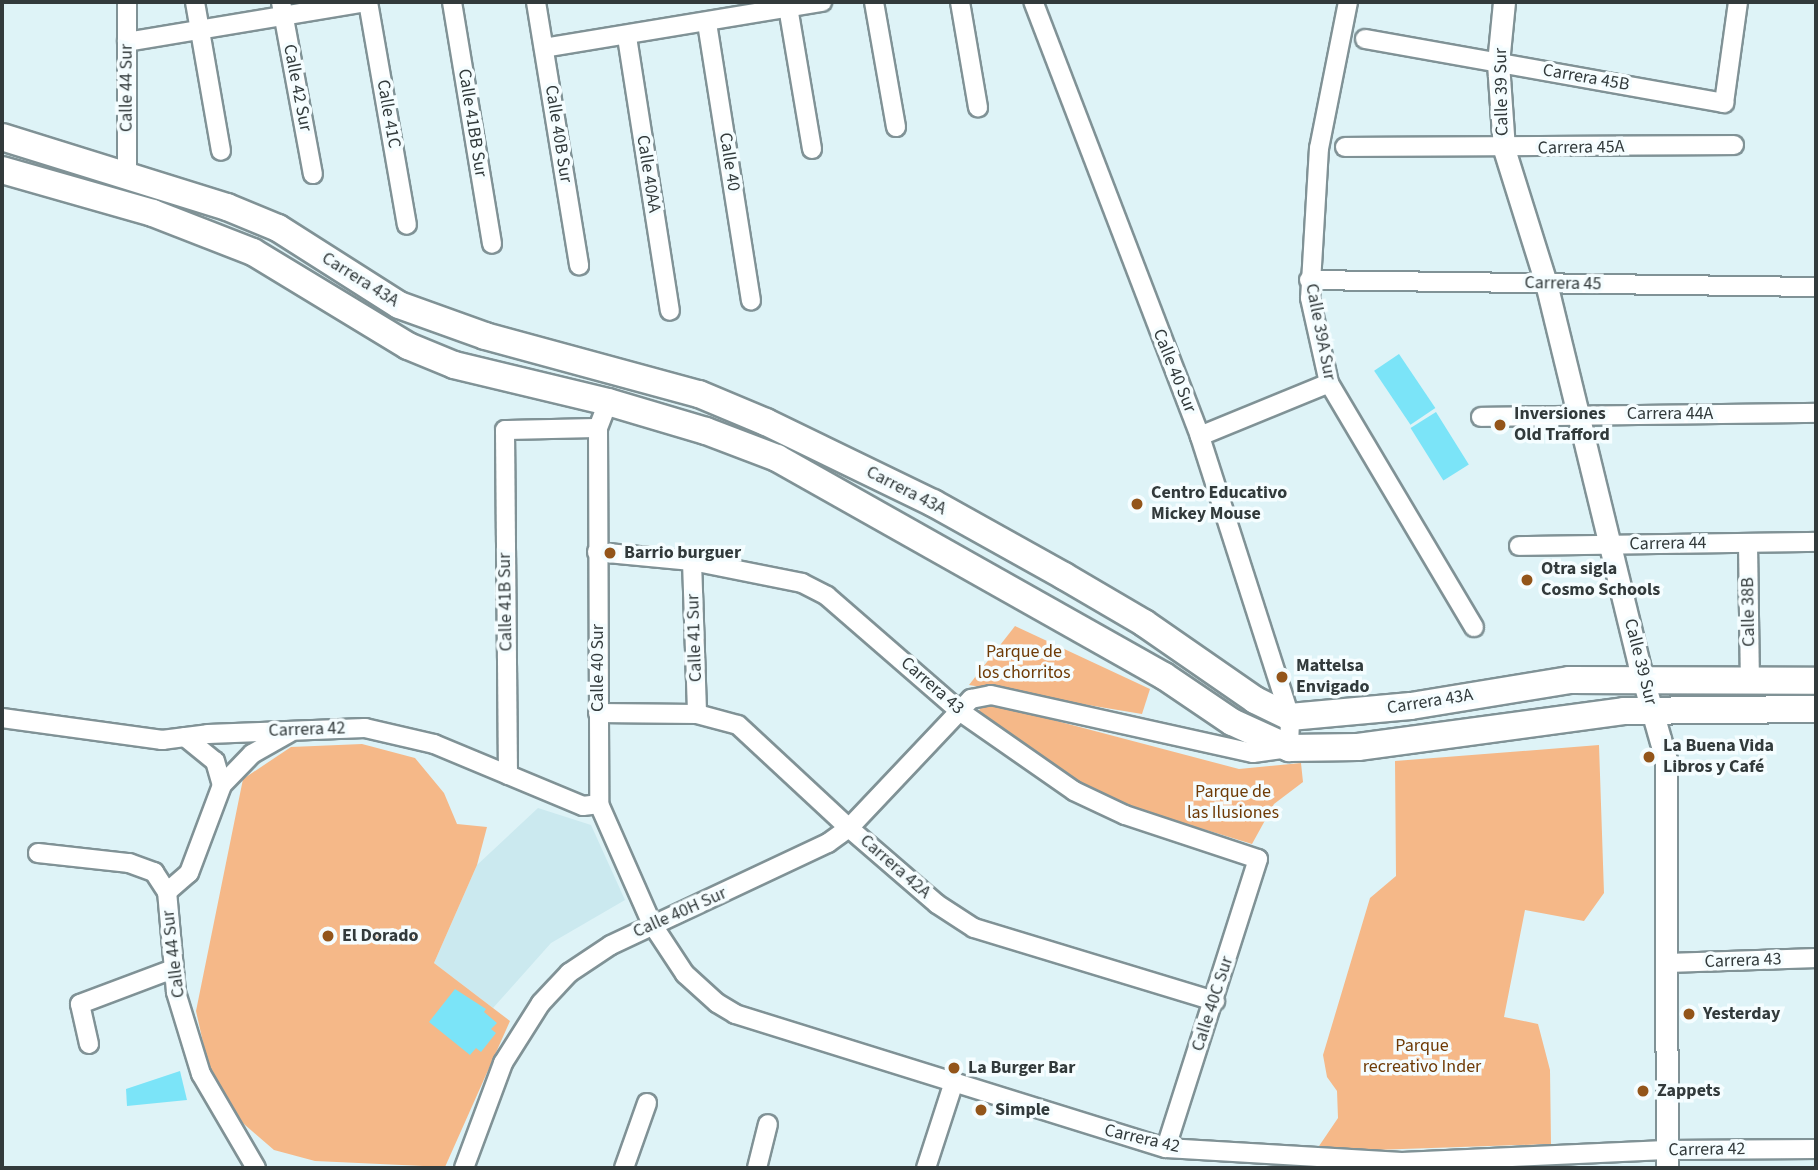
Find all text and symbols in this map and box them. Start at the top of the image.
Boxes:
street label: Calle 42 Sur [278,43,316,133]
street label: Calle 44 Sur [116,44,138,132]
street label: Calle 39 Sur [1490,48,1514,136]
street label: Carrera 45B [1541,60,1631,96]
street label: Calle 41BB Sur [453,67,491,179]
street label: Calle 41C [371,78,405,150]
street label: Calle 40B Sur [540,84,576,184]
street label: Calle 40 [714,131,744,193]
street label: Calle 40AA [631,134,665,214]
street label: Carrera 45A [1537,136,1625,160]
street label: Carrera 43A [317,248,403,312]
street label: Carrera 45 [1524,273,1602,295]
street label: Calle 39A Sur [1300,282,1340,382]
street label: Calle 40 Sur [1147,326,1201,416]
street label: Carrera 44A [1627,403,1713,425]
place label: Inversiones Old Trafford [1514,404,1610,446]
marker: Inversiones Old Trafford [1492,417,1508,433]
street label: Carrera 43A [862,462,950,520]
place label: Centro Educativo Mickey Mouse [1151,483,1287,526]
marker: Centro Educativo Mickey Mouse [1129,496,1145,512]
street label: Carrera 44 [1629,533,1707,555]
place label: Barrio burguer [624,542,741,564]
marker: Barrio burguer [602,545,618,561]
street label: Calle 41B Sur [494,552,518,652]
place label: Otra sigla Cosmo Schools [1541,559,1660,602]
marker: Otra sigla Cosmo Schools [1519,572,1535,588]
street label: Calle 38B [1738,577,1760,647]
street label: Calle 41 Sur [683,594,707,682]
street label: Calle 39 Sur [1619,617,1661,707]
street label: Calle 40 Sur [587,624,609,712]
park label: Parque de los chorritos [977,642,1071,684]
street label: Carrera 43 [896,653,968,719]
place label: Mattelsa Envigado [1296,656,1370,698]
marker: Mattelsa Envigado [1274,669,1290,685]
street label: Carrera 43A [1385,685,1475,719]
street label: Carrera 42 [268,718,346,742]
place label: La Buena Vida Libros y Café [1663,736,1774,778]
marker: La Buena Vida Libros y Café [1641,749,1657,765]
park label: Parque de las Ilusiones [1187,782,1279,824]
street label: Carrera 42A [855,830,935,904]
street label: Calle 40H Sur [630,883,730,943]
street label: Calle 44 Sur [158,909,190,999]
place label: El Dorado [342,925,418,947]
marker: El Dorado [320,928,336,944]
street label: Carrera 43 [1704,949,1782,973]
street label: Calle 40C Sur [1188,954,1238,1054]
place label: Yesterday [1703,1003,1780,1025]
marker: Yesterday [1681,1006,1697,1022]
park label: Parque recreativo Inder [1363,1036,1481,1078]
place label: La Burger Bar [968,1057,1075,1079]
marker: La Burger Bar [946,1060,962,1076]
place label: Zappets [1657,1080,1720,1102]
marker: Zappets [1635,1083,1651,1099]
place label: Simple [995,1099,1050,1121]
marker: Simple [973,1102,989,1118]
street label: Carrera 42 [1102,1120,1182,1158]
street label: Carrera 42 [1668,1139,1746,1161]

